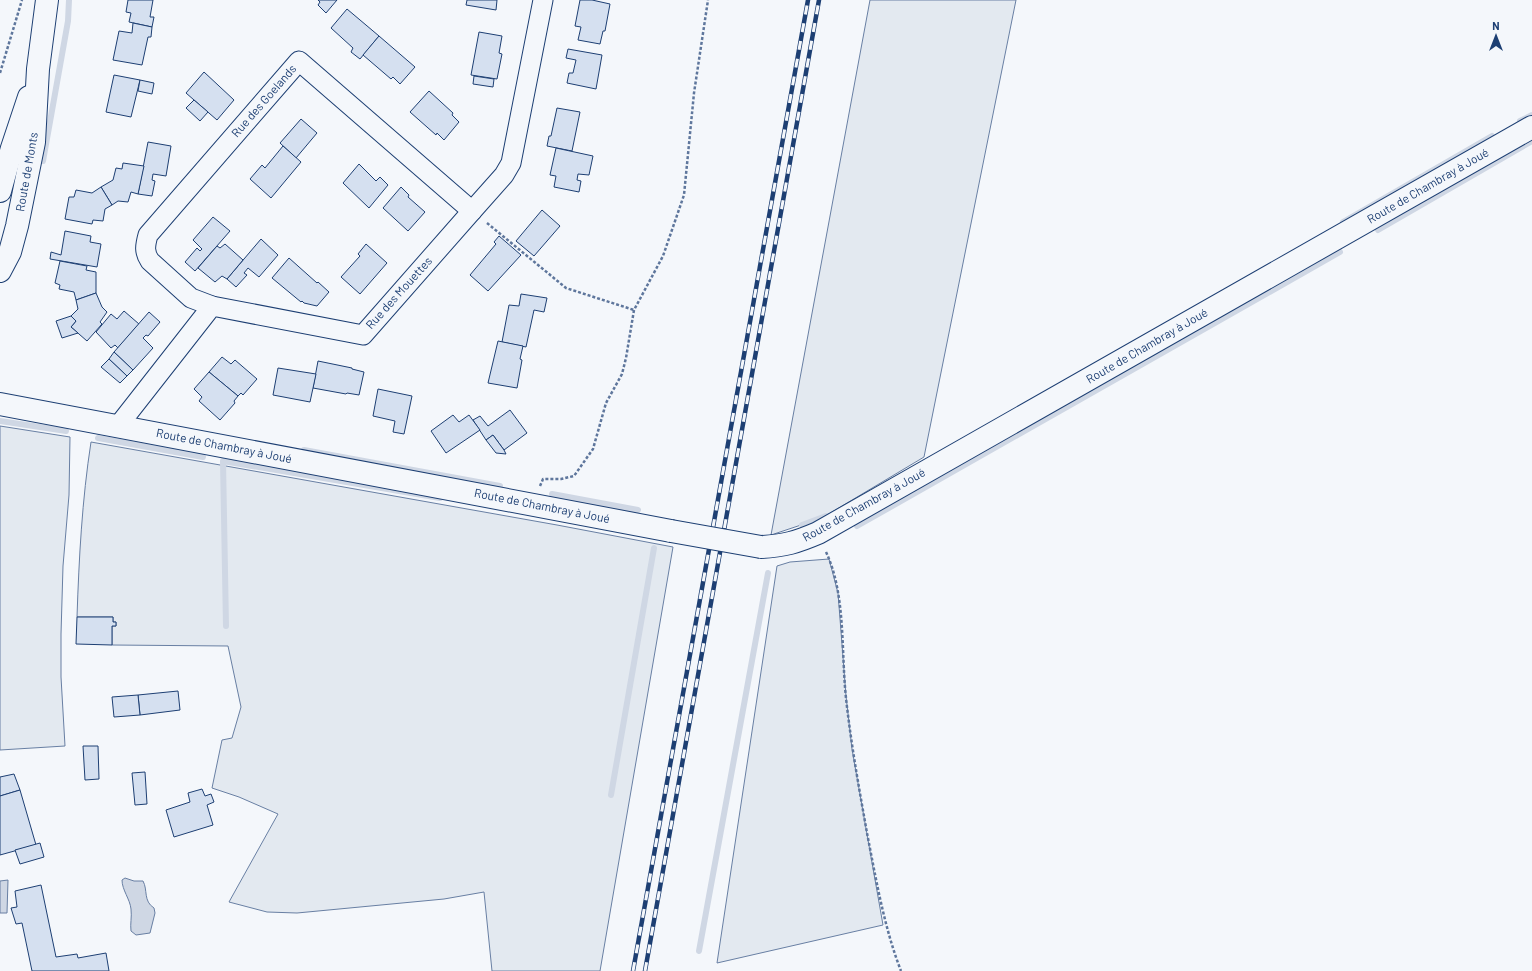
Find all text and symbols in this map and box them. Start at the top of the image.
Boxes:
north arrow [1476,16,1516,56]
text: N [1492,19,1500,32]
street label: Rue des Goelands [228,61,299,139]
street label: Route de Monts [12,131,40,213]
street label: Route de Chambray à Joué [1364,145,1491,226]
street label: Rue des Mouettes [362,253,434,331]
street label: Route de Chambray à Joué [1083,305,1210,386]
street label: Route de Chambray à Joué [155,425,293,465]
street label: Route de Chambray à Joué [800,465,927,544]
street label: Route de Chambray à Joué [473,485,611,525]

